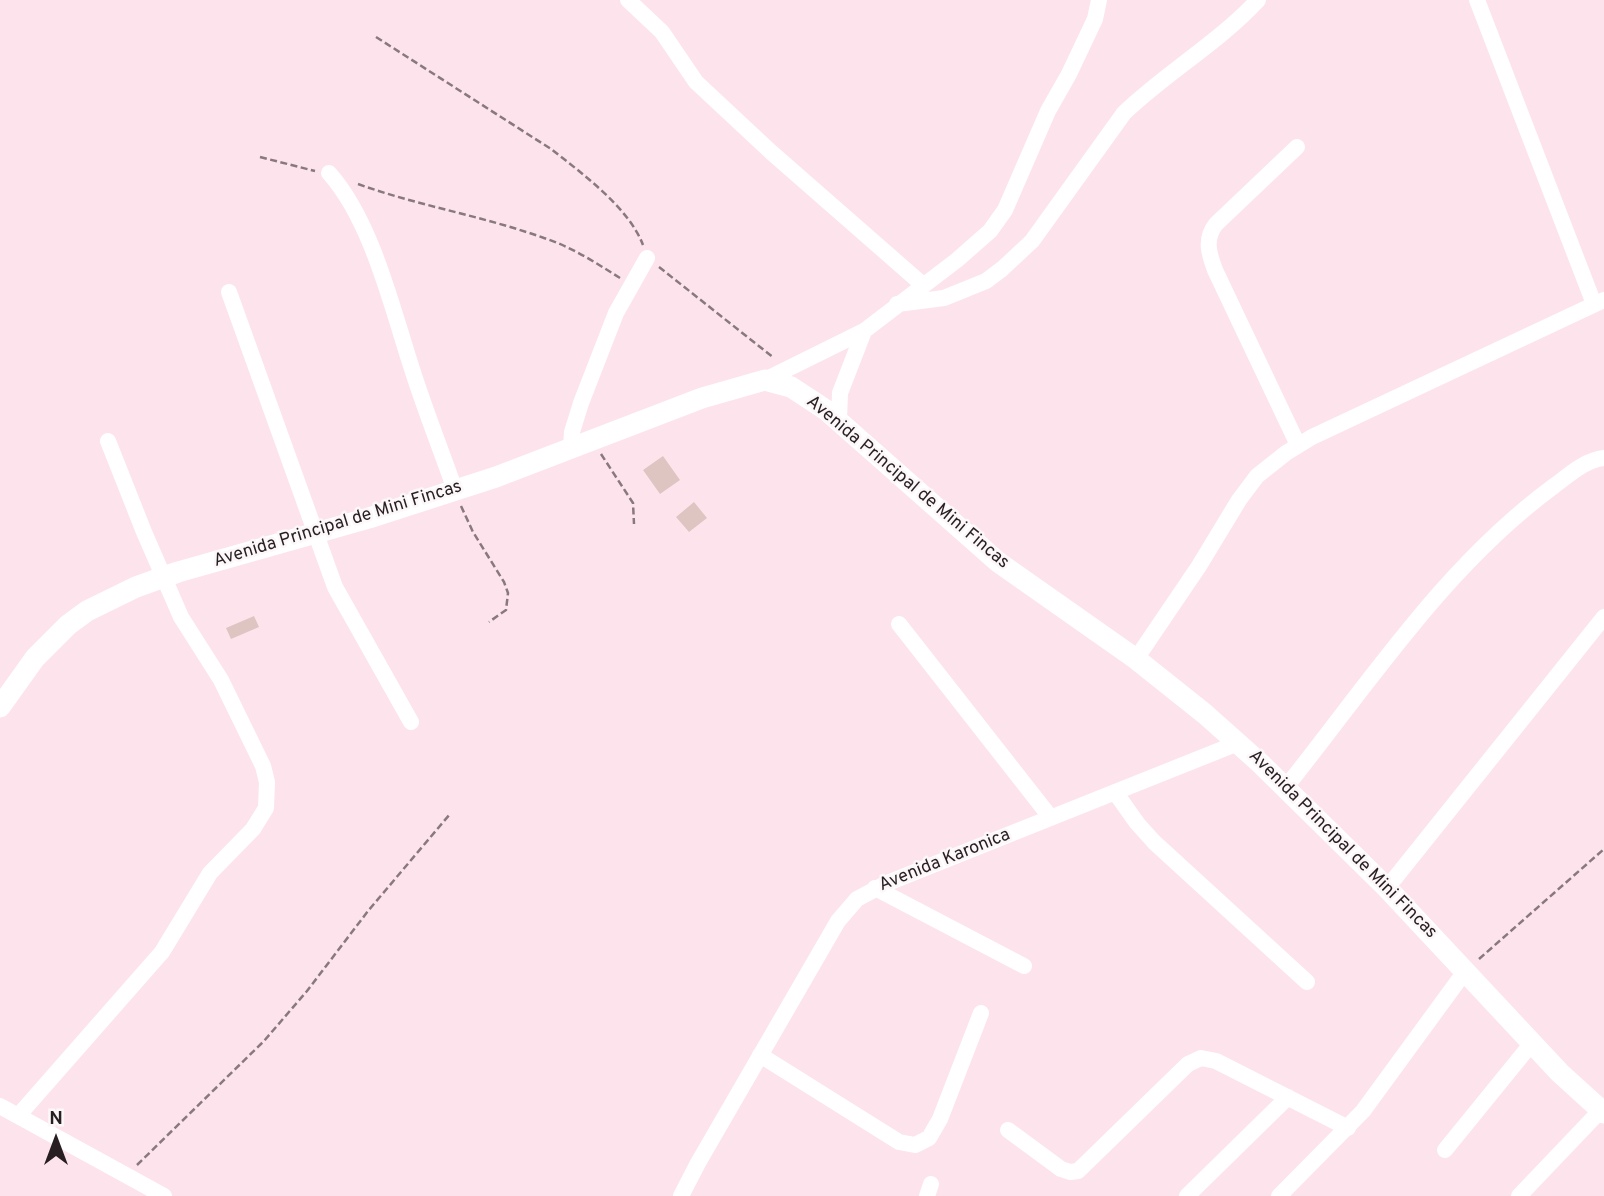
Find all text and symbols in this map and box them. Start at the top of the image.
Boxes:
street label: Avenida Principal de Mini Fincas [801,392,1013,574]
street label: Avenida Principal de Mini Fincas [211,477,465,573]
street label: Avenida Principal de Mini Fincas [1243,746,1441,944]
street label: Avenida Karonica [876,825,1014,897]
north arrow [21,1105,91,1175]
text: N [49,1107,63,1131]

